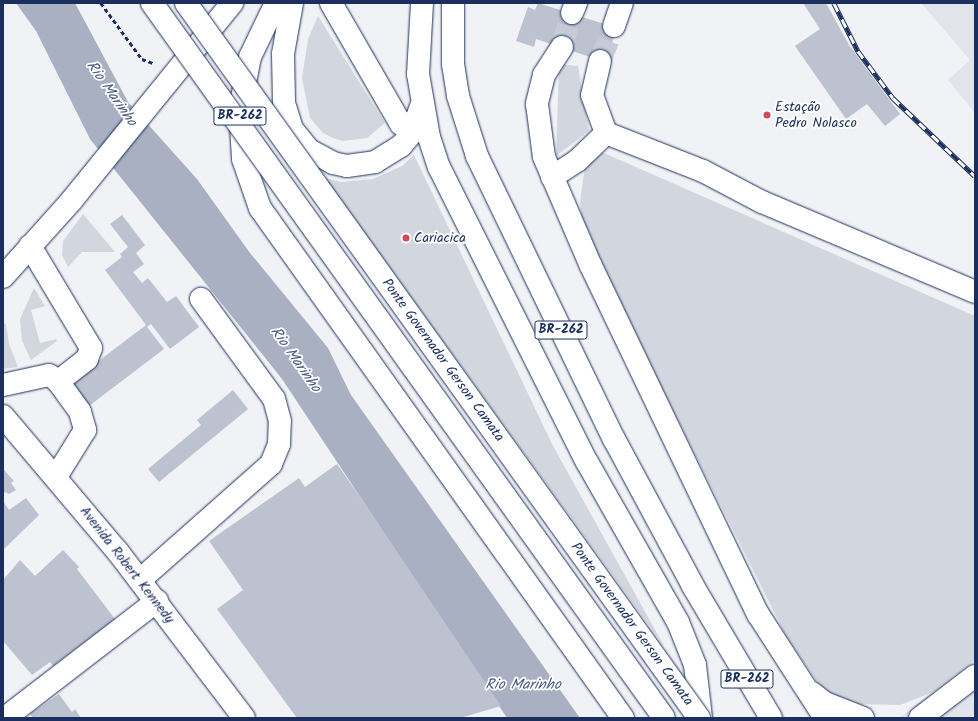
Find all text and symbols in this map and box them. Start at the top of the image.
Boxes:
water label: Rio Marinho [82,58,140,130]
place label: Estação Pedro Nolasco [775,99,857,132]
road number: BR-262 [213,105,267,127]
marker: Estação Pedro Nolasco [762,110,772,120]
place label: Cariacica [414,230,466,246]
marker: Cariacica [401,233,411,243]
street label: Ponte Governador Gerson Camata [378,275,508,445]
road number: BR-262 [534,319,588,341]
water label: Rio Marinho [266,324,324,396]
street label: Avenida Robert Kennedy [76,503,178,627]
street label: Ponte Governador Gerson Camata [567,539,697,709]
road number: BR-262 [720,668,774,690]
water label: Rio Marinho [485,677,561,695]

